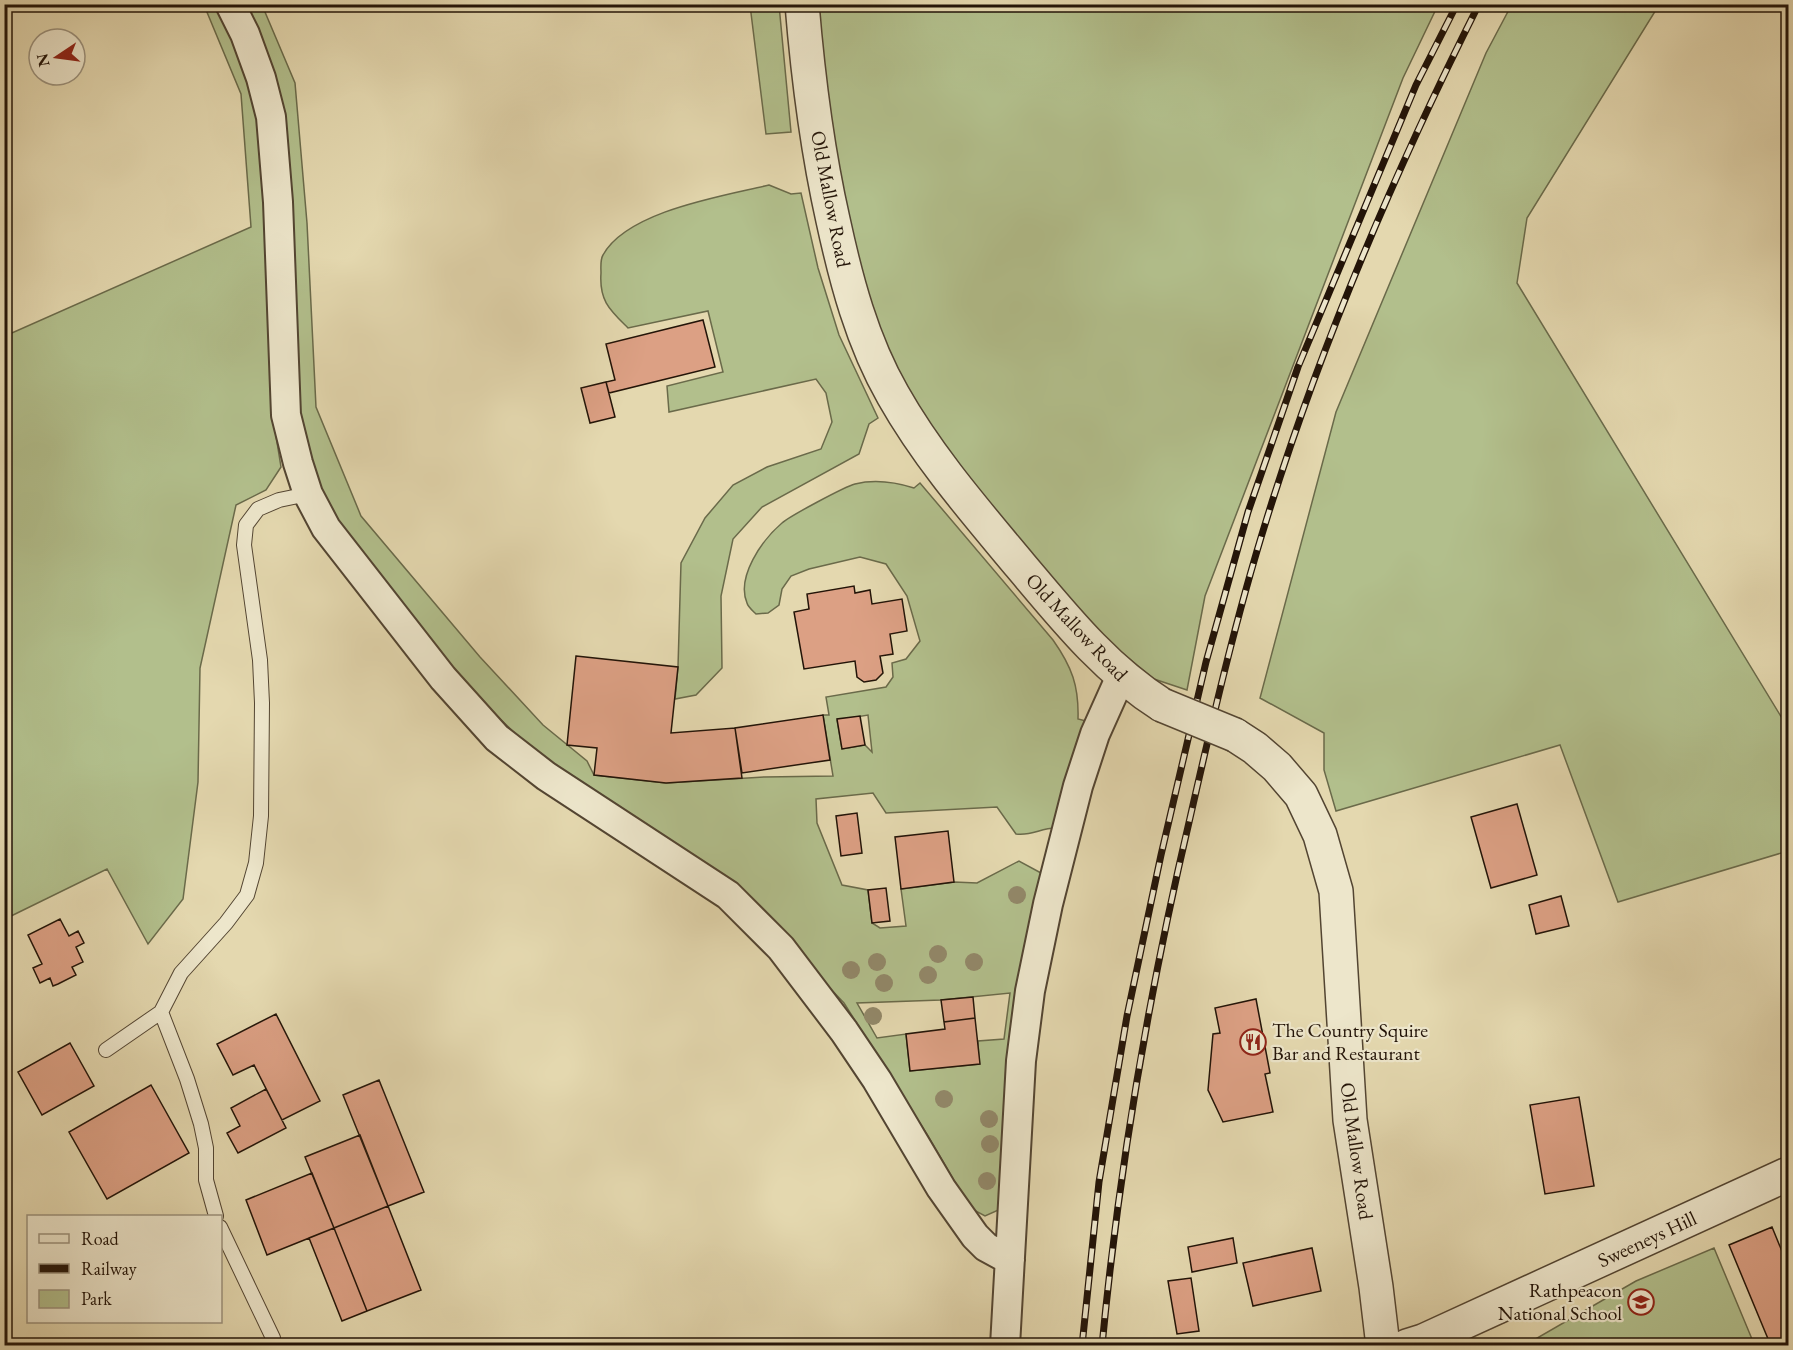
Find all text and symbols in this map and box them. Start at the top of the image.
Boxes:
north arrow [27,27,87,87]
text: N [31,52,55,69]
street label: Old Mallow Road [805,129,857,270]
street label: Old Mallow Road [1020,567,1134,687]
place label: The Country Squire Bar and Restaurant [1272,1017,1428,1066]
restaurant icon: The Country Squire Bar and Restaurant [1238,1027,1268,1057]
street label: Old Mallow Road [1334,1081,1380,1222]
street label: Sweeneys Hill [1593,1205,1701,1273]
legend [27,1215,222,1323]
text: Road [81,1227,120,1250]
text: Railway [81,1257,137,1280]
place label: Rathpeacon National School [1498,1277,1622,1326]
text: Park [81,1287,112,1310]
school or university icon: Rathpeacon National School [1626,1287,1656,1317]

